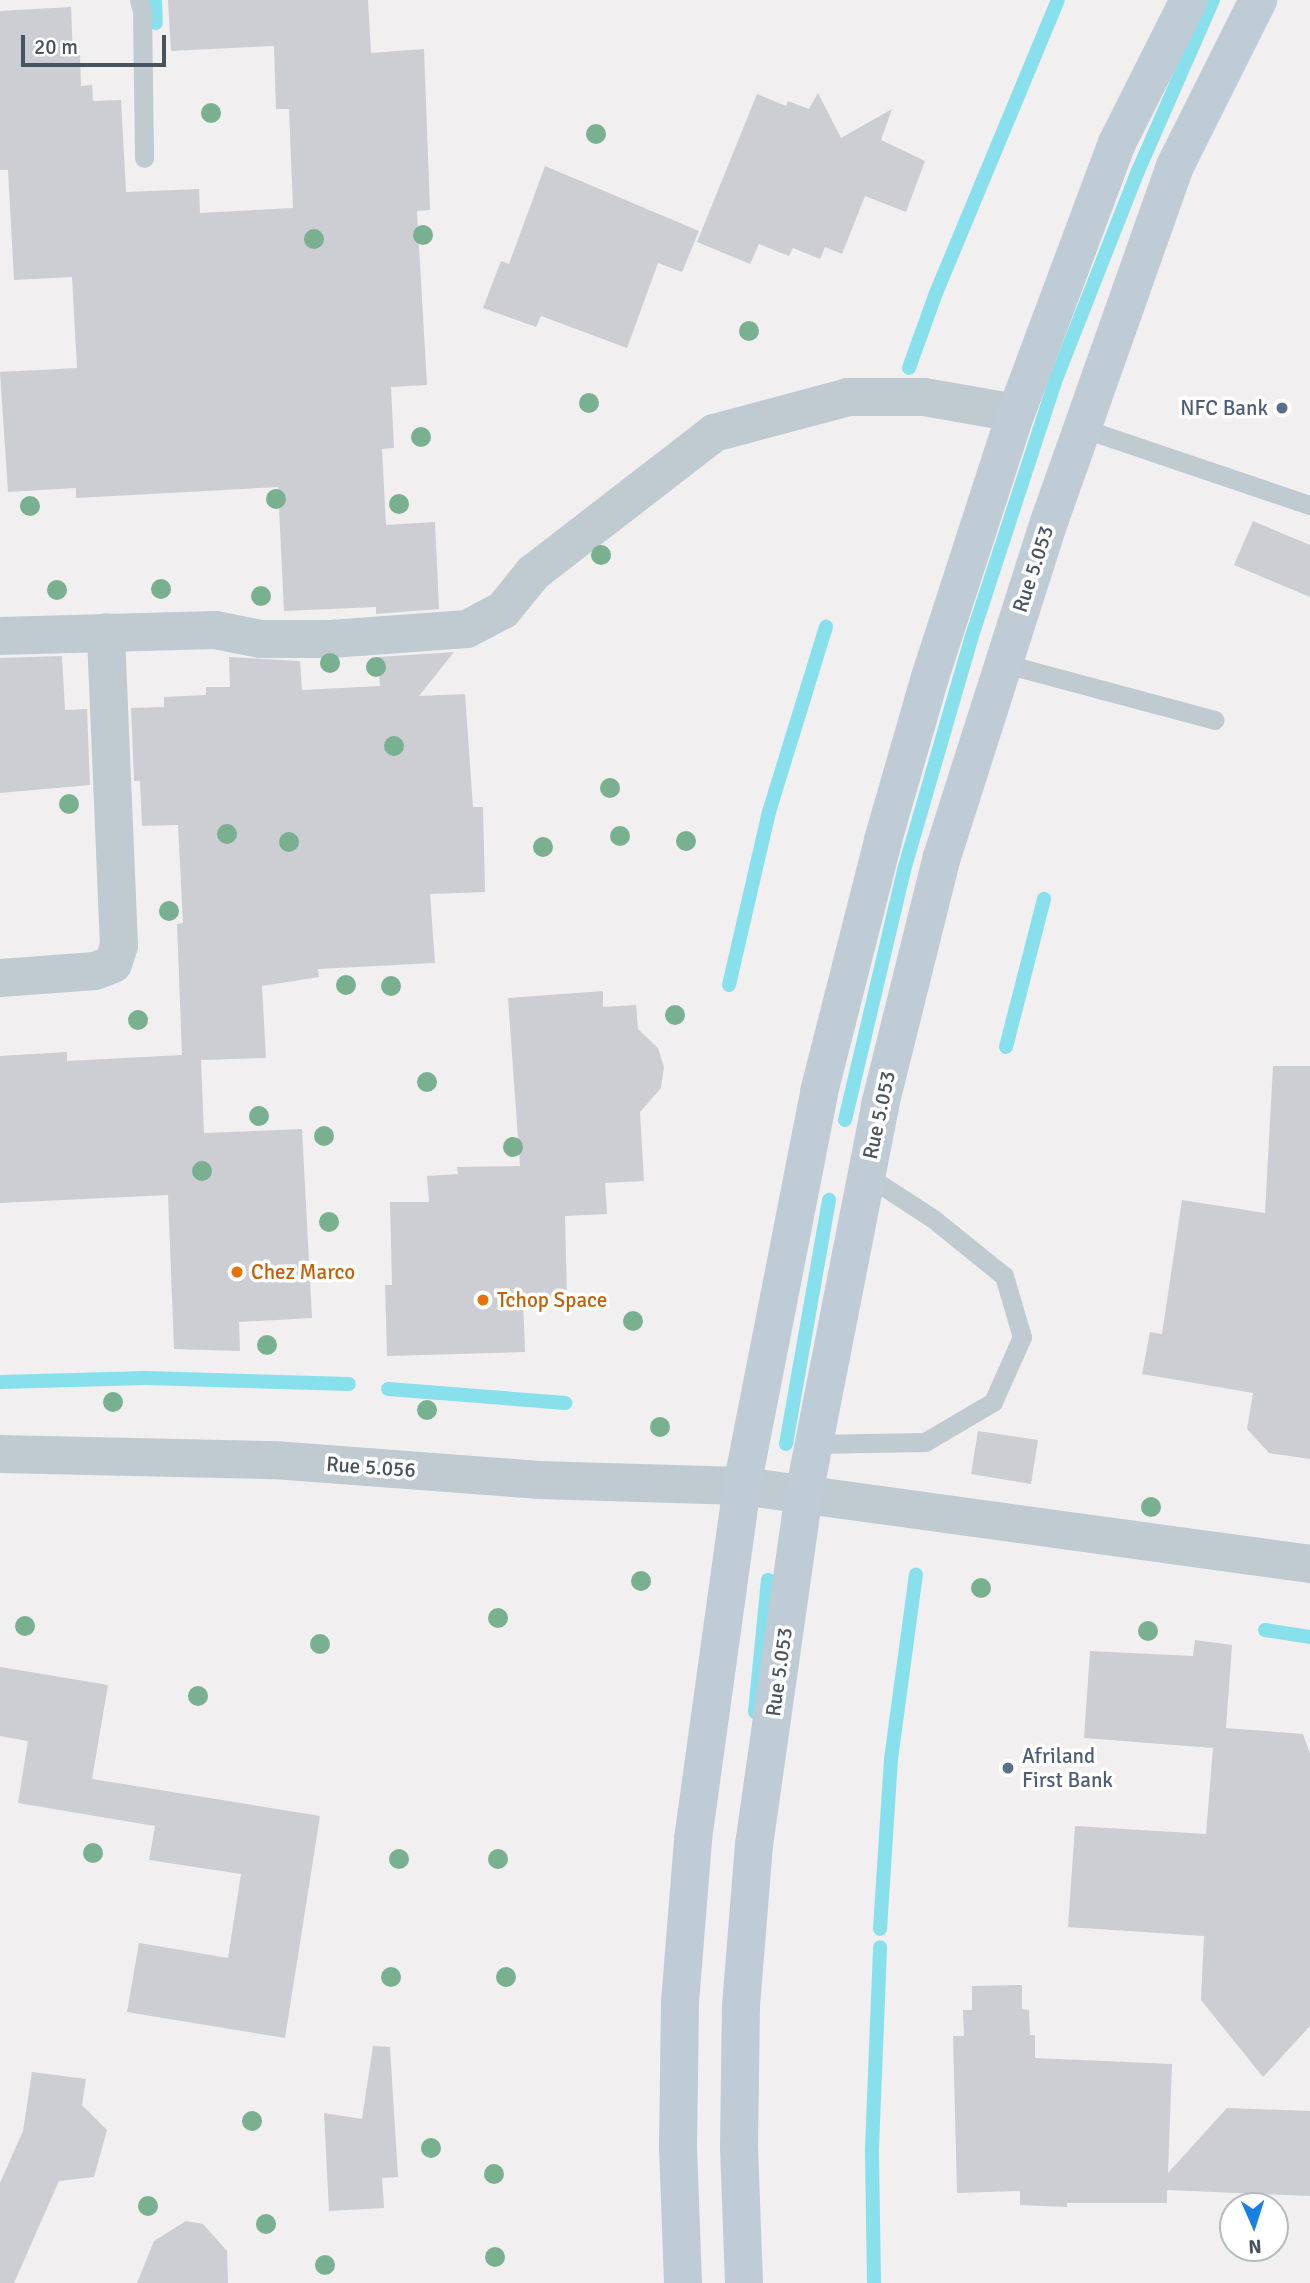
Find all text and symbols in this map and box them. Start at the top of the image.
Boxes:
scale bar [24,21,170,65]
text: 20 m [34,34,78,60]
place label: NFC Bank [1180,395,1268,421]
marker: NFC Bank [1274,400,1290,416]
street label: Rue 5.053 [1007,522,1059,616]
street label: Rue 5.053 [857,1069,901,1161]
place label: Chez Marco [251,1259,355,1285]
marker: Chez Marco [229,1264,245,1280]
place label: Tchop Space [497,1287,607,1313]
marker: Tchop Space [475,1292,491,1308]
street label: Rue 5.056 [325,1451,417,1483]
street label: Rue 5.053 [760,1626,798,1718]
place label: Afriland First Bank [1022,1743,1113,1793]
marker: Afriland First Bank [1000,1760,1016,1776]
north arrow [1219,2192,1289,2262]
text: N [1248,2234,1262,2258]

